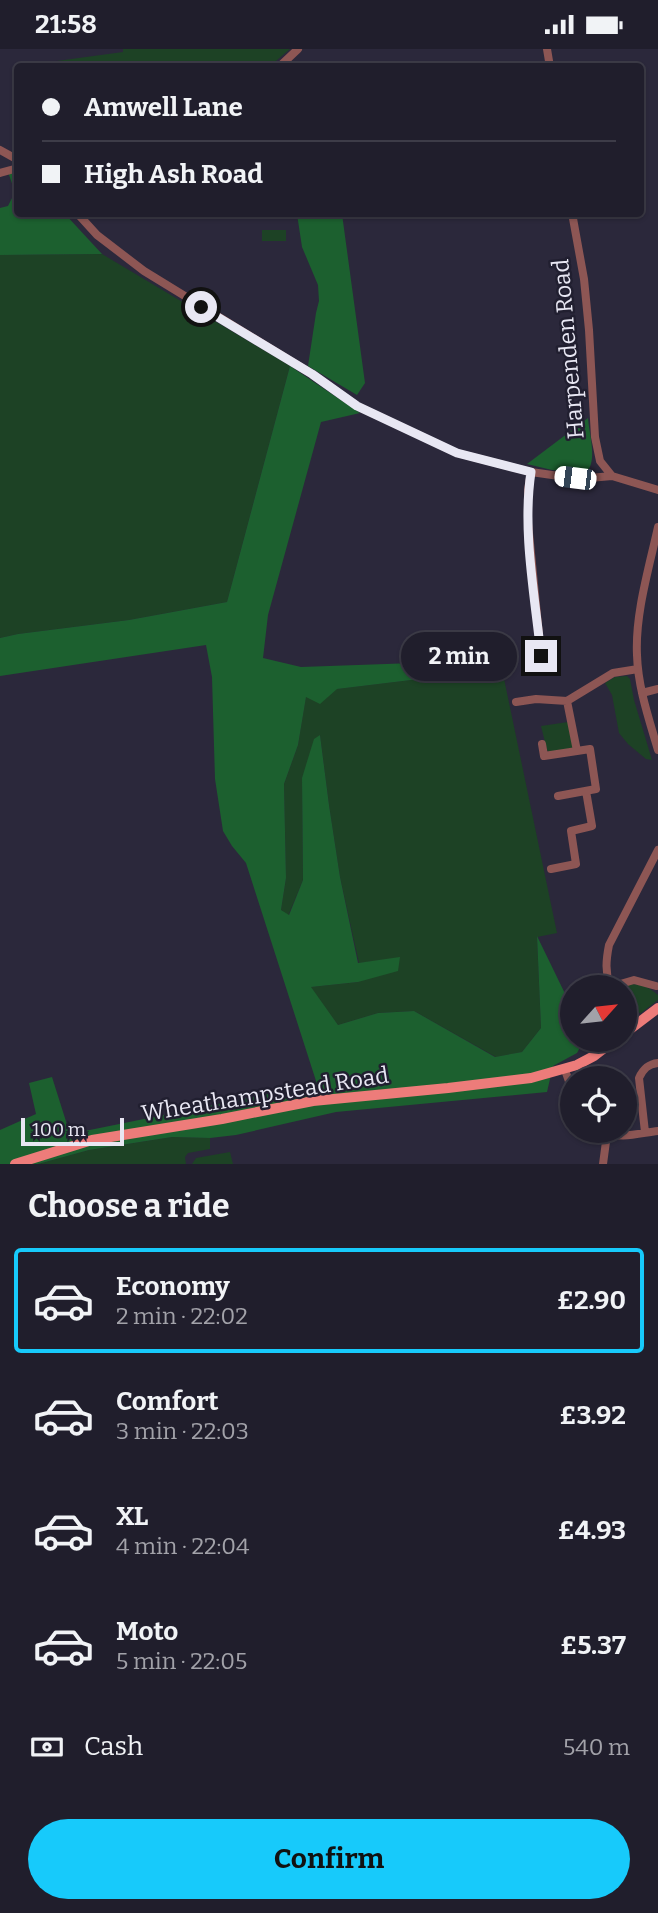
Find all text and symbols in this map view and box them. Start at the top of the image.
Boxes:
text: 21:58 [35,9,97,40]
text: Amwell Lane [84,92,243,123]
text: High Ash Road [84,159,263,190]
street label: Harpenden Road [546,257,590,440]
route start [185,291,217,323]
car [553,465,598,491]
callout: 2 min [401,631,516,681]
route end [525,640,557,672]
text: 2 min [428,642,490,670]
north arrow [560,975,637,1052]
map controls [560,975,637,1143]
street label: Wheathampstead Road [139,1061,391,1127]
button: locate [560,1066,637,1143]
scale bar [21,1115,124,1147]
text: 100 m [32,1118,86,1141]
text: Choose a ride [28,1187,229,1225]
icon: car [32,1269,95,1332]
text: Economy [116,1271,230,1302]
text: £2.90 [557,1285,626,1316]
text: 2 min · 22:02 [116,1302,248,1330]
icon: car [32,1384,95,1447]
text: Comfort [116,1386,219,1417]
text: £3.92 [559,1400,626,1431]
text: 3 min · 22:03 [116,1417,249,1445]
icon: car [32,1499,95,1562]
text: XL [116,1501,148,1532]
text: £4.93 [558,1515,626,1546]
text: 4 min · 22:04 [116,1532,250,1560]
icon: car [32,1614,95,1677]
text: Moto [116,1616,178,1647]
text: £5.37 [560,1630,626,1661]
text: 5 min · 22:05 [116,1647,247,1675]
icon: cash [28,1728,66,1766]
text: Cash [84,1731,143,1762]
text: 540 m [563,1733,630,1761]
button: Confirm [28,1819,630,1899]

